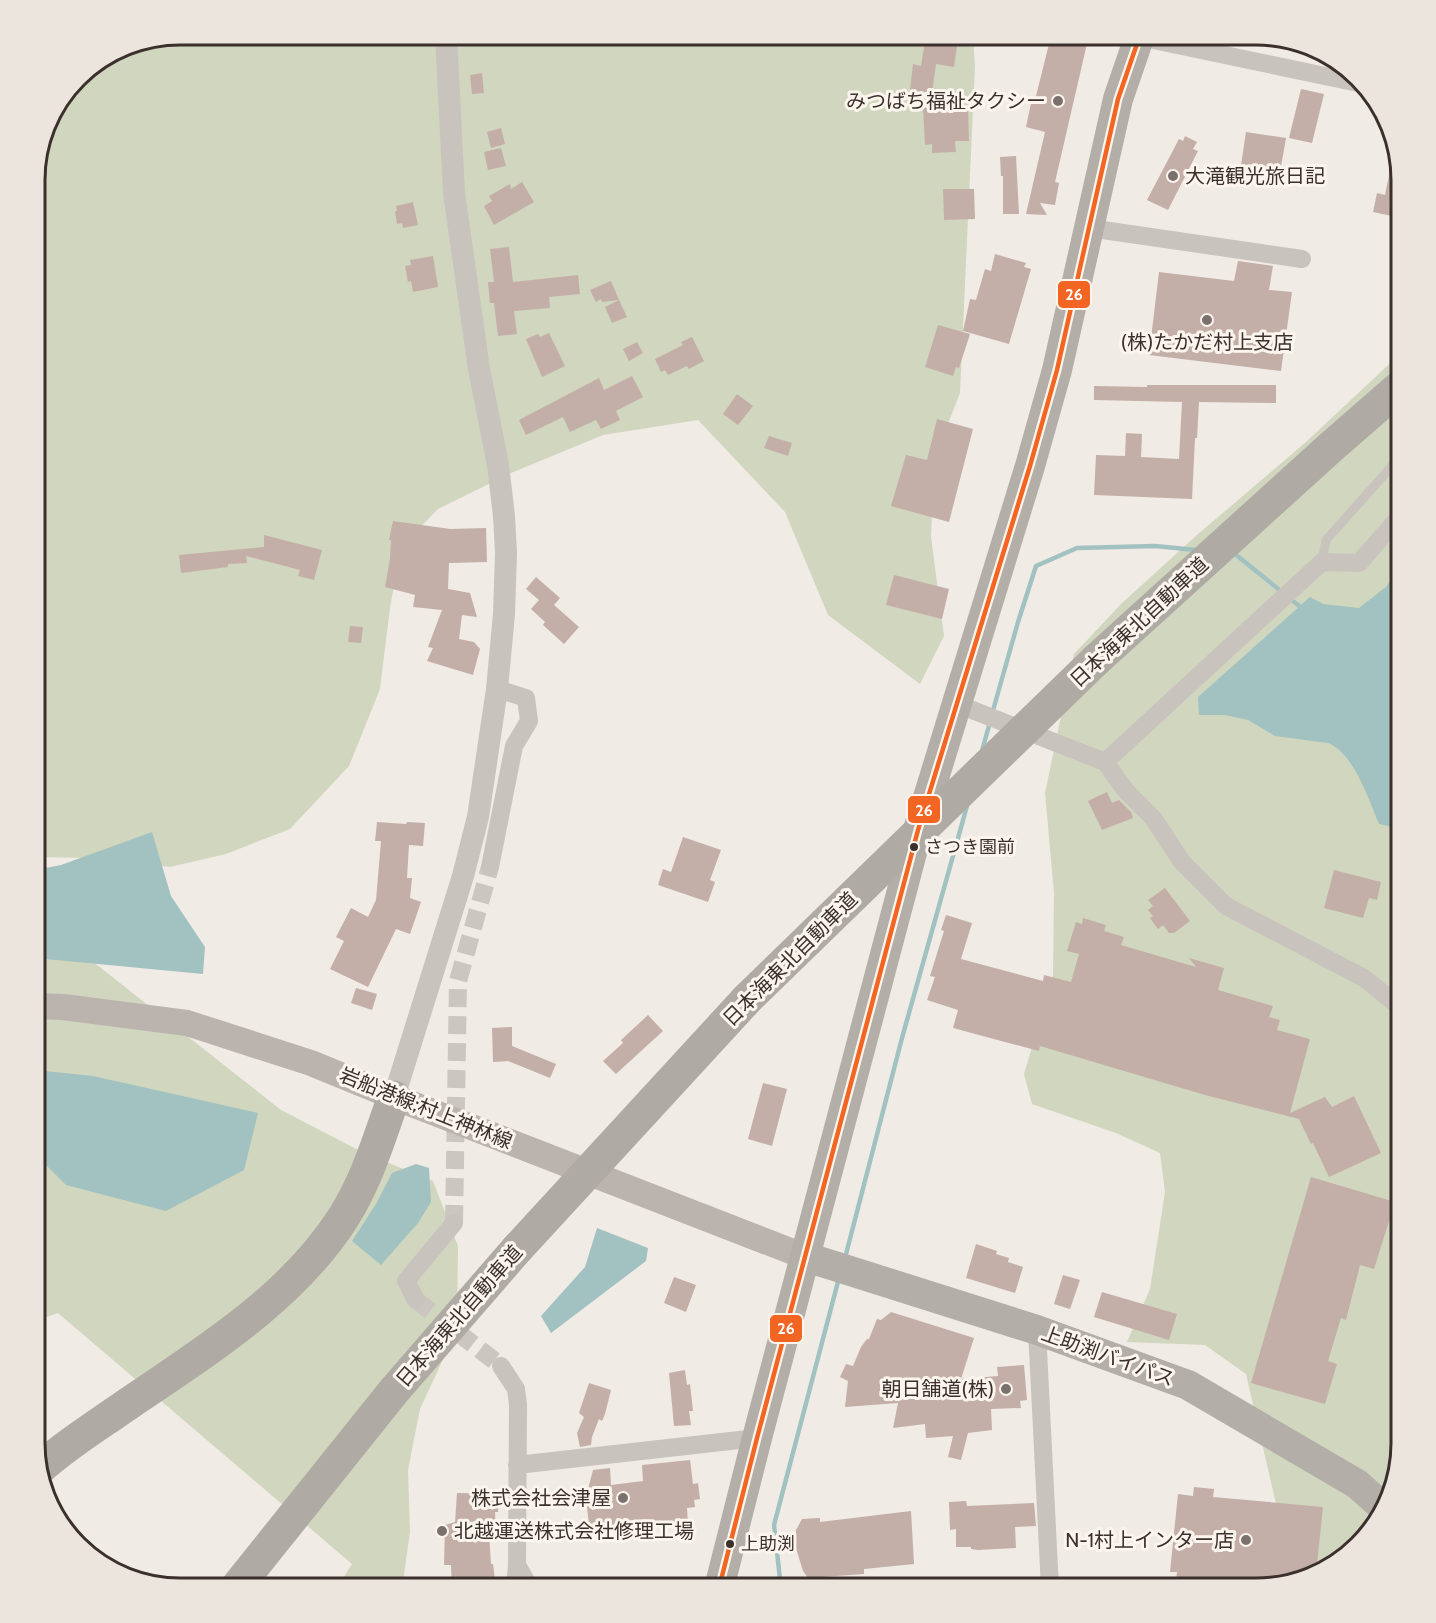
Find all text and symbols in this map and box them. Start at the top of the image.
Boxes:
place label: みつばち福祉タクシー [846,89,1046,113]
marker: みつばち福祉タクシー [1051,94,1065,108]
place label: 大滝観光旅日記 [1185,164,1325,188]
marker: 大滝観光旅日記 [1166,169,1180,183]
line badge: 26 [1057,280,1091,309]
text: 26 [1065,285,1083,304]
marker: (株)たかだ村上支店 [1200,313,1214,327]
place label: (株)たかだ村上支店 [1121,330,1293,354]
street label: 日本海東北自動車道 [1065,552,1213,692]
line badge: 26 [907,795,941,824]
text: 26 [915,801,933,820]
place label: さつき園前 [925,836,1015,858]
marker: さつき園前 [908,841,920,853]
street label: 日本海東北自動車道 [718,887,862,1031]
street label: 岩船港線;村上神林線 [336,1062,516,1154]
street label: 日本海東北自動車道 [391,1240,527,1392]
line badge: 26 [769,1314,803,1343]
text: 26 [777,1319,795,1338]
street label: 上助渕バイパス [1038,1321,1178,1391]
place label: 朝日舗道(株) [881,1377,994,1401]
marker: 朝日舗道(株) [999,1382,1013,1396]
place label: 株式会社会津屋 [471,1486,611,1510]
marker: 株式会社会津屋 [616,1491,630,1505]
place label: 北越運送株式会社修理工場 [454,1519,694,1543]
marker: 北越運送株式会社修理工場 [435,1524,449,1538]
place label: N-1村上インター店 [1065,1528,1234,1552]
place label: 上助渕 [741,1533,795,1555]
marker: N-1村上インター店 [1239,1533,1253,1547]
marker: 上助渕 [724,1538,736,1550]

